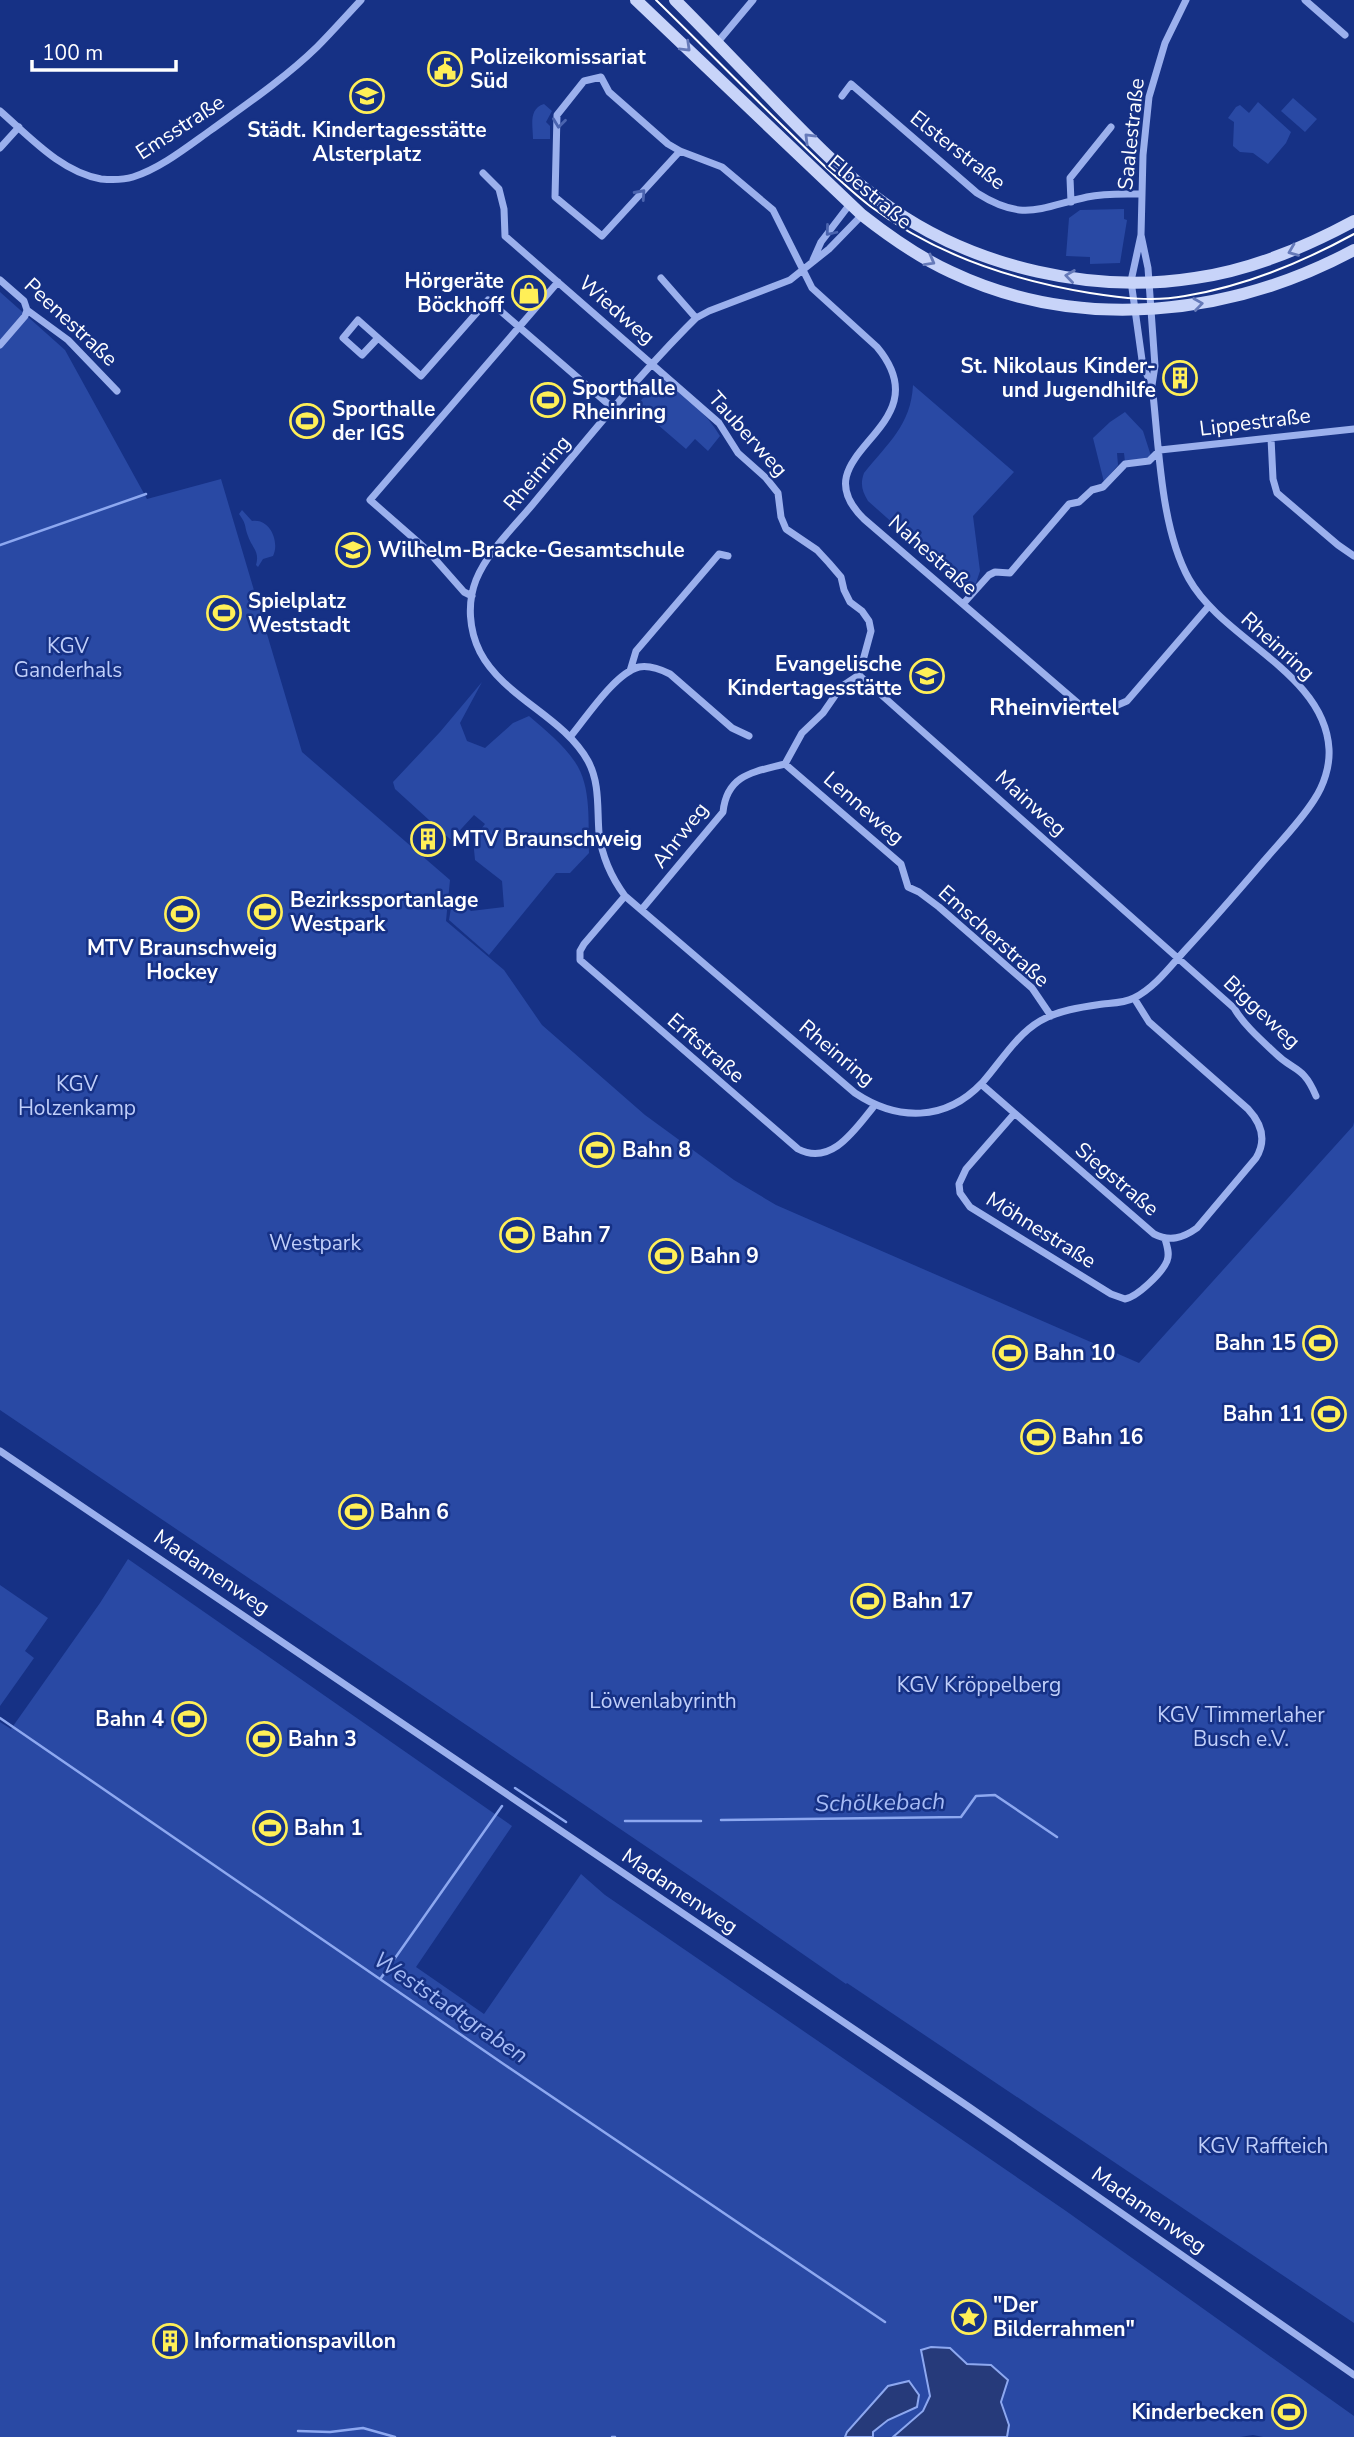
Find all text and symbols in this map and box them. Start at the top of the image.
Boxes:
scale bar [32,28,175,72]
one-way arrow [678,38,691,51]
text: 100 m [42,39,103,67]
place label: Polizeikomissariat Süd [470,43,647,95]
public building icon: Polizeikomissariat Süd [426,50,464,88]
school or university icon: Städt. Kindertagesstätte Alsterplatz [348,77,386,115]
street label: Saalestraße [1111,77,1151,191]
street label: Emsstraße [130,88,230,166]
street label: Elsterstraße [904,104,1012,196]
place label: Städt. Kindertagesstätte Alsterplatz [247,116,487,168]
one-way arrow [551,117,566,129]
one-way arrow [805,133,818,146]
street label: Elbestraße [822,149,918,235]
one-way arrow [633,189,645,202]
one-way arrow [826,223,838,236]
one-way arrow [1287,242,1299,256]
one-way arrow [922,253,935,266]
place label: Hörgeräte Böckhoff [405,267,504,319]
street label: Wiedweg [573,269,661,351]
one-way arrow [1064,269,1076,284]
street label: Peenestraße [18,271,124,373]
shop icon: Hörgeräte Böckhoff [510,274,548,312]
one-way arrow [1192,296,1203,311]
place label: St. Nikolaus Kinder- und Jugendhilfe [961,352,1156,404]
building icon: St. Nikolaus Kinder- und Jugendhilfe [1161,359,1199,397]
place label: Sporthalle Rheinring [572,374,675,426]
sports icon: Sporthalle Rheinring [529,381,567,419]
street label: Tauberweg [702,385,794,483]
place label: Sporthalle der IGS [332,395,435,447]
street label: Lippestraße [1198,401,1312,443]
sports icon: Sporthalle der IGS [288,402,326,440]
street label: Rheinring [497,429,577,517]
street label: Nahestraße [882,508,984,602]
school or university icon: Wilhelm-Bracke-Gesamtschule [334,531,372,569]
place label: Wilhelm-Bracke-Gesamtschule [378,536,685,564]
place label: Spielplatz Weststadt [248,587,351,639]
sports icon: Spielplatz Weststadt [205,594,243,632]
street label: Rheinring [1235,605,1321,687]
park label: KGV Ganderhals [14,632,122,684]
place label: Evangelische Kindertagesstätte [727,650,902,702]
school or university icon: Evangelische Kindertagesstätte [908,657,946,695]
district label: Rheinviertel [989,692,1119,723]
street label: Mainweg [989,764,1073,842]
street label: Lenneweg [818,765,910,851]
street label: Ahrweg [645,796,715,874]
building icon: MTV Braunschweig [409,820,447,858]
place label: MTV Braunschweig [452,825,642,853]
street label: Emscherstraße [932,879,1056,993]
place label: Bezirkssportanlage Westpark [290,886,478,938]
sports icon: Bezirkssportanlage Westpark [246,893,284,931]
sports icon: MTV Braunschweig Hockey [163,895,201,933]
place label: MTV Braunschweig Hockey [87,934,277,986]
street label: Biggeweg [1217,969,1307,1055]
street label: Erftstraße [661,1007,751,1089]
street label: Rheinring [793,1013,881,1093]
park label: KGV Holzenkamp [18,1070,136,1122]
sports icon: Bahn 8 [578,1131,616,1169]
place label: Bahn 8 [622,1136,691,1164]
street label: Siegstraße [1069,1136,1165,1222]
street label: Möhnestraße [981,1185,1101,1275]
sports icon: Bahn 7 [498,1216,536,1254]
place label: Bahn 7 [542,1221,611,1249]
park label: Westpark [269,1229,361,1257]
sports icon: Bahn 9 [647,1237,685,1275]
place label: Bahn 9 [690,1242,759,1270]
sports icon: Bahn 15 [1301,1324,1339,1362]
place label: Bahn 15 [1215,1329,1296,1357]
sports icon: Bahn 10 [991,1334,1029,1372]
place label: Bahn 10 [1034,1339,1115,1367]
sports icon: Bahn 11 [1310,1395,1348,1433]
place label: Bahn 11 [1223,1400,1304,1428]
sports icon: Bahn 16 [1019,1418,1057,1456]
place label: Bahn 16 [1062,1423,1143,1451]
sports icon: Bahn 6 [337,1493,375,1531]
place label: Bahn 6 [380,1498,449,1526]
street label: Madamenweg [148,1523,276,1621]
sports icon: Bahn 17 [849,1582,887,1620]
place label: Bahn 17 [892,1587,973,1615]
park label: KGV Kröppelberg [897,1671,1061,1699]
park label: Löwenlabyrinth [589,1687,737,1715]
sports icon: Bahn 4 [170,1700,208,1738]
park label: KGV Timmerlaher Busch e.V. [1157,1701,1325,1753]
place label: Bahn 4 [95,1705,164,1733]
sports icon: Bahn 3 [245,1720,283,1758]
place label: Bahn 3 [288,1725,357,1753]
water label: Schölkebach [815,1786,945,1819]
sports icon: Bahn 1 [251,1809,289,1847]
place label: Bahn 1 [294,1814,363,1842]
street label: Madamenweg [616,1842,744,1940]
water label: Weststadtgraben [367,1944,534,2071]
park label: KGV Raffteich [1198,2132,1328,2160]
street label: Madamenweg [1086,2160,1212,2260]
place label: "Der Bilderrahmen" [993,2291,1135,2343]
place icon: "Der Bilderrahmen" [950,2298,988,2336]
building icon: Informationspavillon [151,2322,189,2360]
place label: Informationspavillon [194,2327,396,2355]
sports icon: Kinderbecken [1270,2393,1308,2431]
place label: Kinderbecken [1132,2398,1264,2426]

